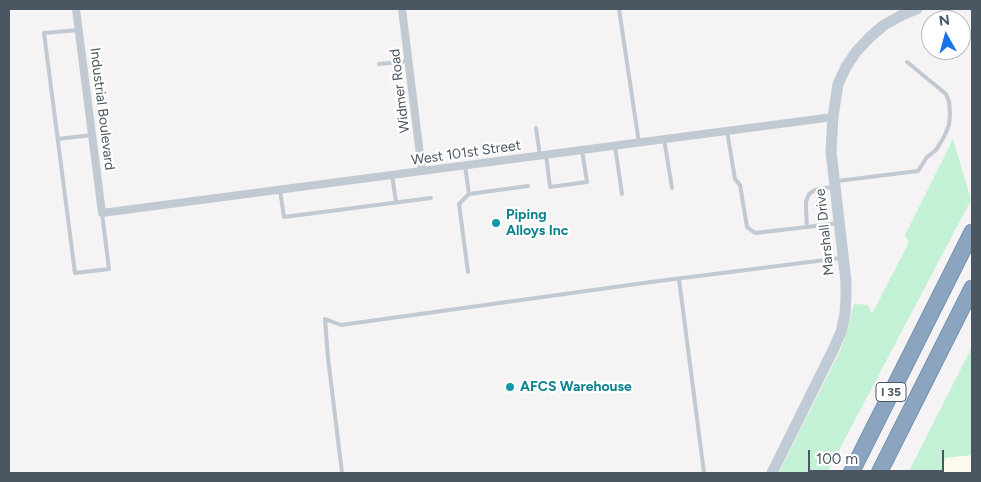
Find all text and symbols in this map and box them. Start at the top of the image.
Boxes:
north arrow [921,10,971,60]
text: N [938,12,951,30]
street label: Industrial Boulevard [86,47,118,171]
street label: Widmer Road [386,48,414,134]
street label: West 101st Street [410,137,522,169]
street label: Marshall Drive [812,188,838,276]
place label: Piping Alloys Inc [506,207,568,240]
marker: Piping Alloys Inc [490,217,502,229]
place label: AFCS Warehouse [520,379,632,395]
marker: AFCS Warehouse [504,381,516,393]
road number: I 35 [876,382,906,402]
scale bar [811,440,947,472]
text: 100 m [816,450,858,468]

